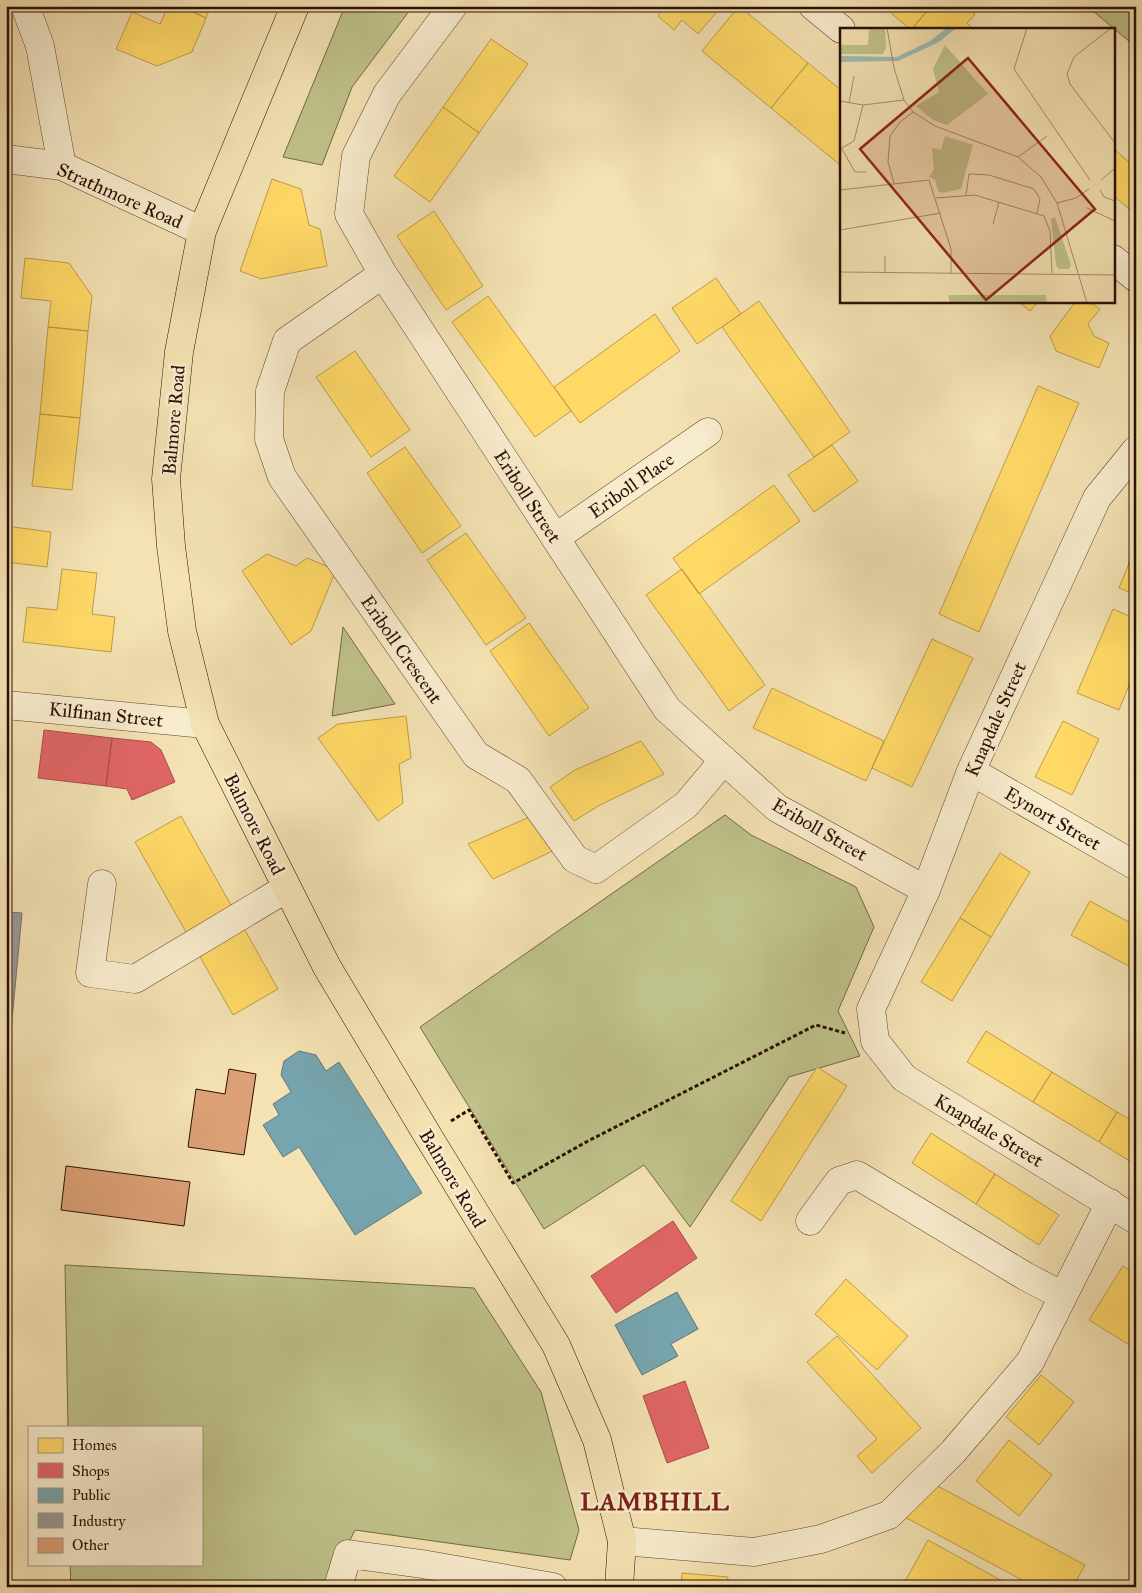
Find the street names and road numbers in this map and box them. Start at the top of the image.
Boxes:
street label: Strathmore Road [53,157,187,234]
street label: Balmore Road [157,363,190,476]
street label: Eriboll Street [489,445,566,547]
street label: Eriboll Place [584,448,679,523]
street label: Eriboll Crescent [356,591,448,708]
street label: Knapdale Street [960,658,1031,780]
street label: Kilfinan Street [48,697,164,732]
street label: Balmore Road [219,770,290,879]
street label: Eynort Street [1001,782,1105,855]
street label: Eriboll Street [768,793,872,866]
street label: Knapdale Street [930,1089,1048,1172]
street label: Balmore Road [414,1125,491,1232]

